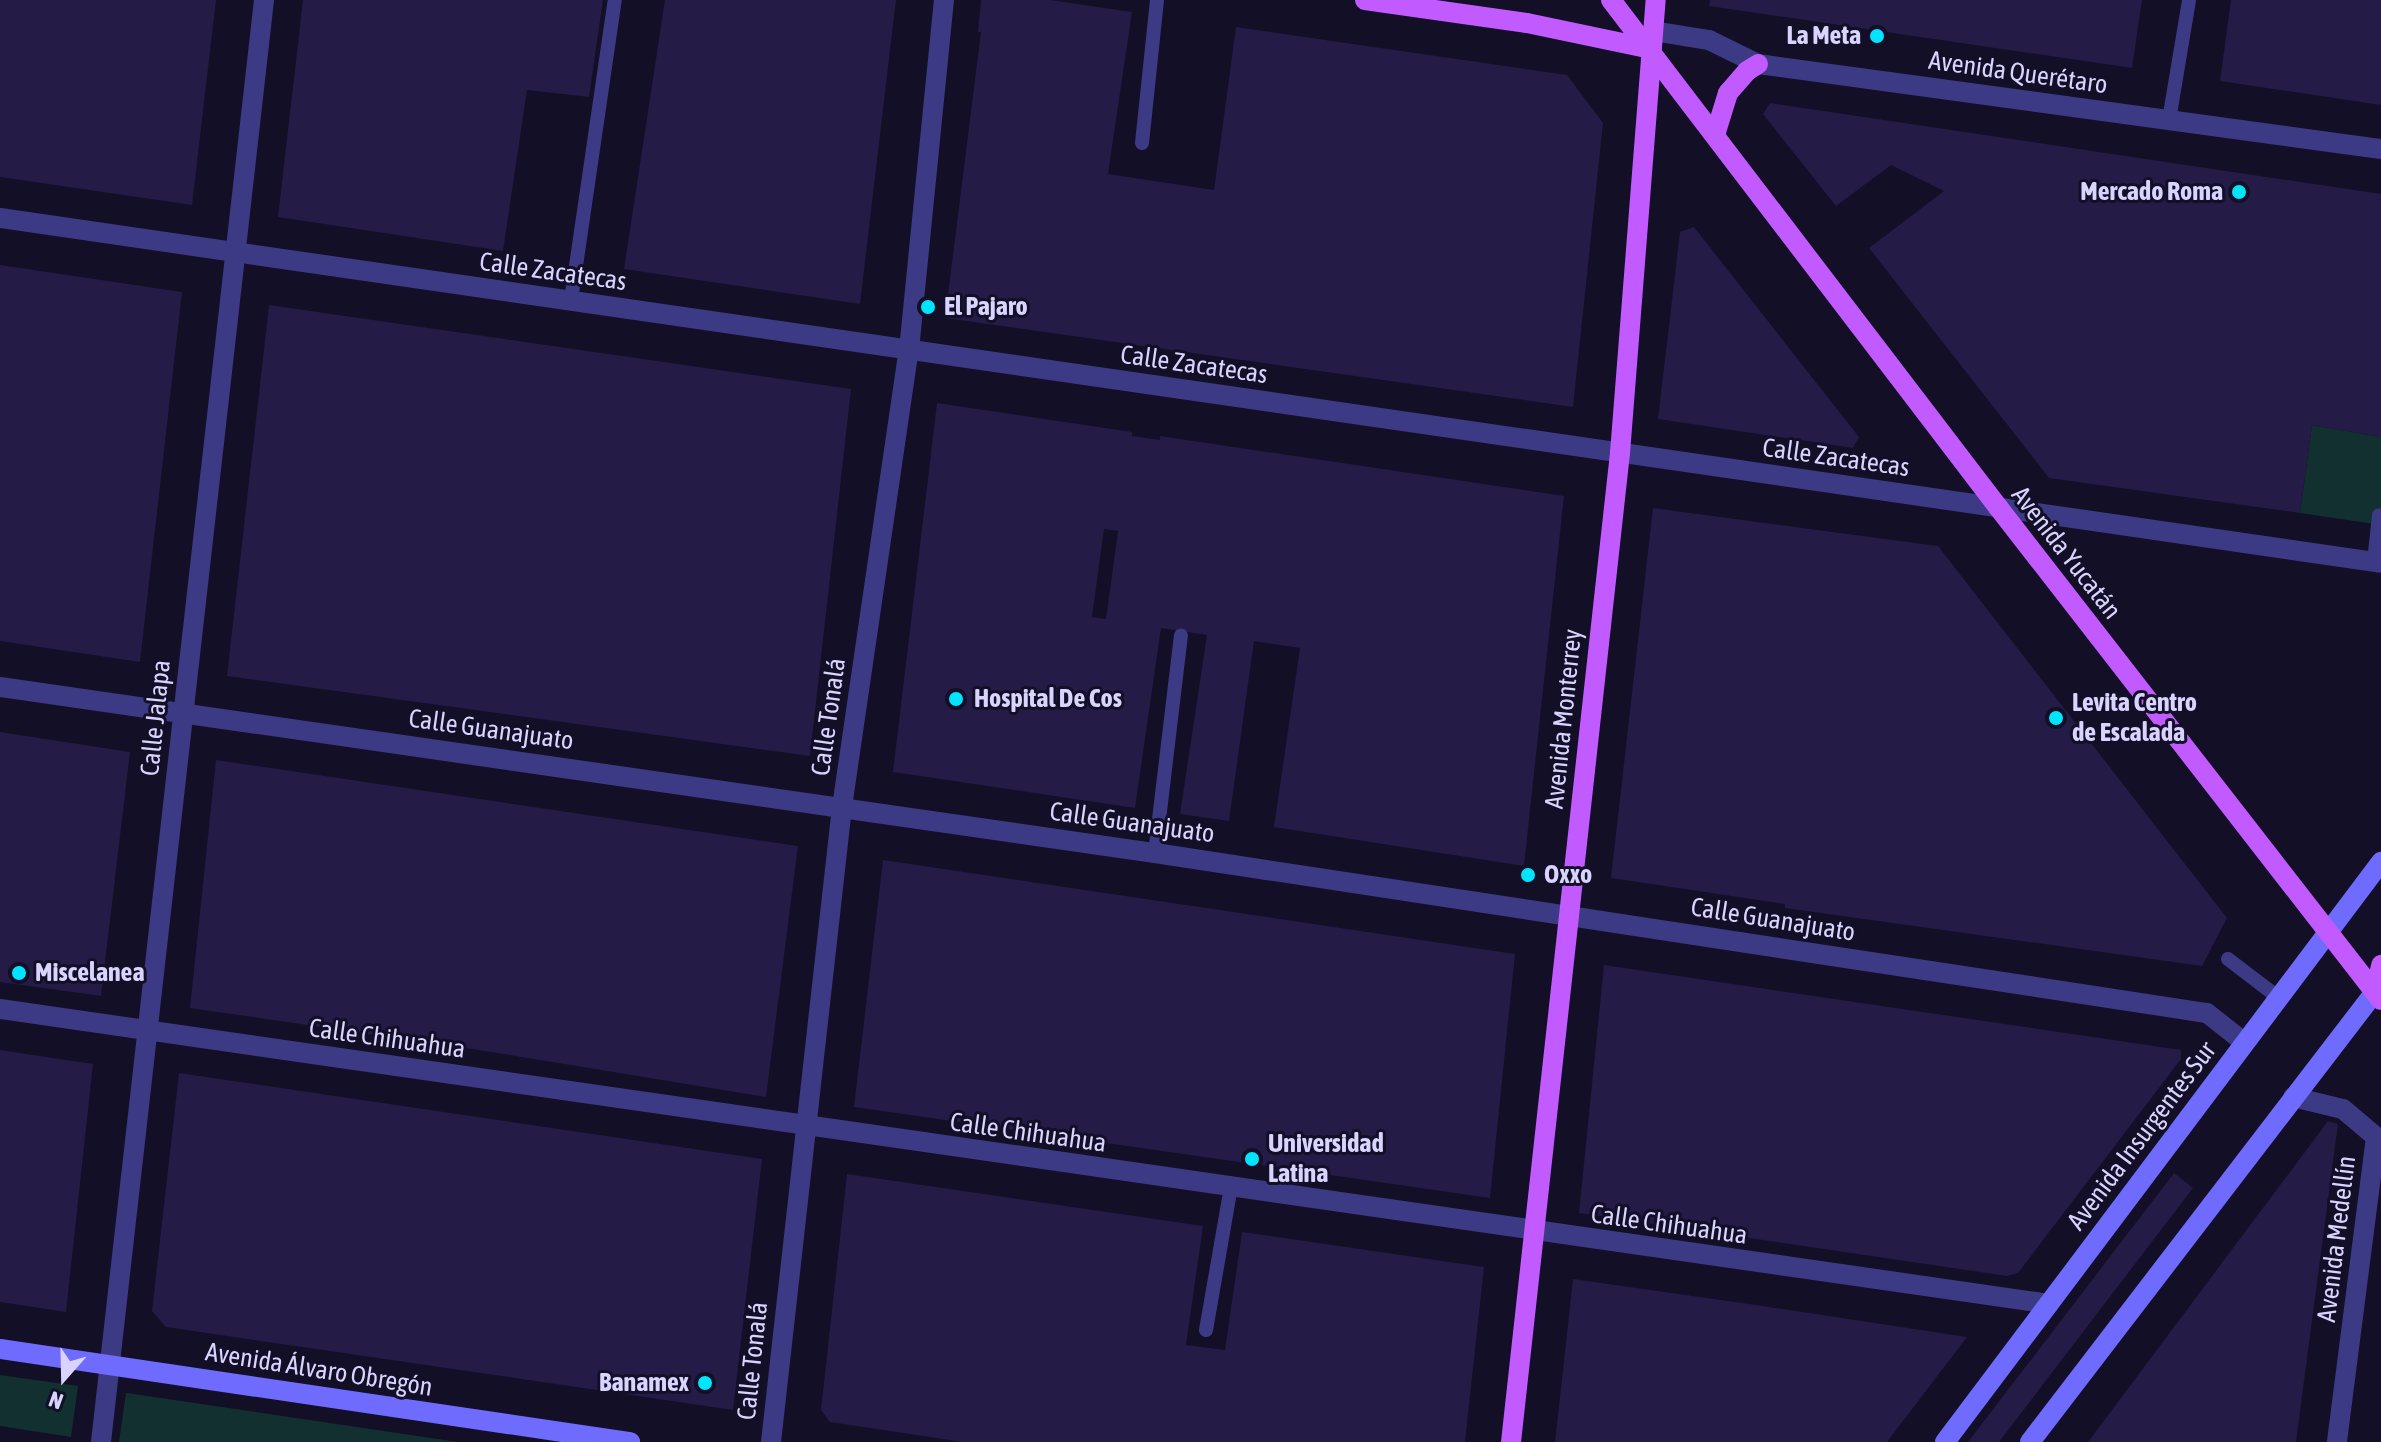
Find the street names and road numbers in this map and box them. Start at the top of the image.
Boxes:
street label: Avenida Querétaro [1927,45,2109,101]
street label: Calle Zacatecas [478,246,628,298]
street label: Calle Zacatecas [1119,339,1269,391]
street label: Calle Zacatecas [1761,432,1911,484]
street label: Avenida Yucatán [2005,481,2127,625]
street label: Avenida Monterrey [1539,628,1589,810]
street label: Calle Tonalá [805,656,853,778]
street label: Calle Jalapa [134,658,178,778]
street label: Calle Guanajuato [407,703,575,757]
street label: Calle Guanajuato [1048,796,1216,850]
street label: Calle Guanajuato [1689,892,1857,948]
street label: Calle Chihuahua [307,1013,467,1065]
street label: Avenida Insurgentes Sur [2061,1036,2223,1236]
street label: Calle Chihuahua [948,1107,1108,1159]
street label: Avenida Medellín [2311,1154,2363,1324]
street label: Calle Chihuahua [1589,1199,1749,1251]
street label: Calle Tonalá [731,1300,775,1422]
street label: Avenida Álvaro Obregón [203,1337,435,1403]

